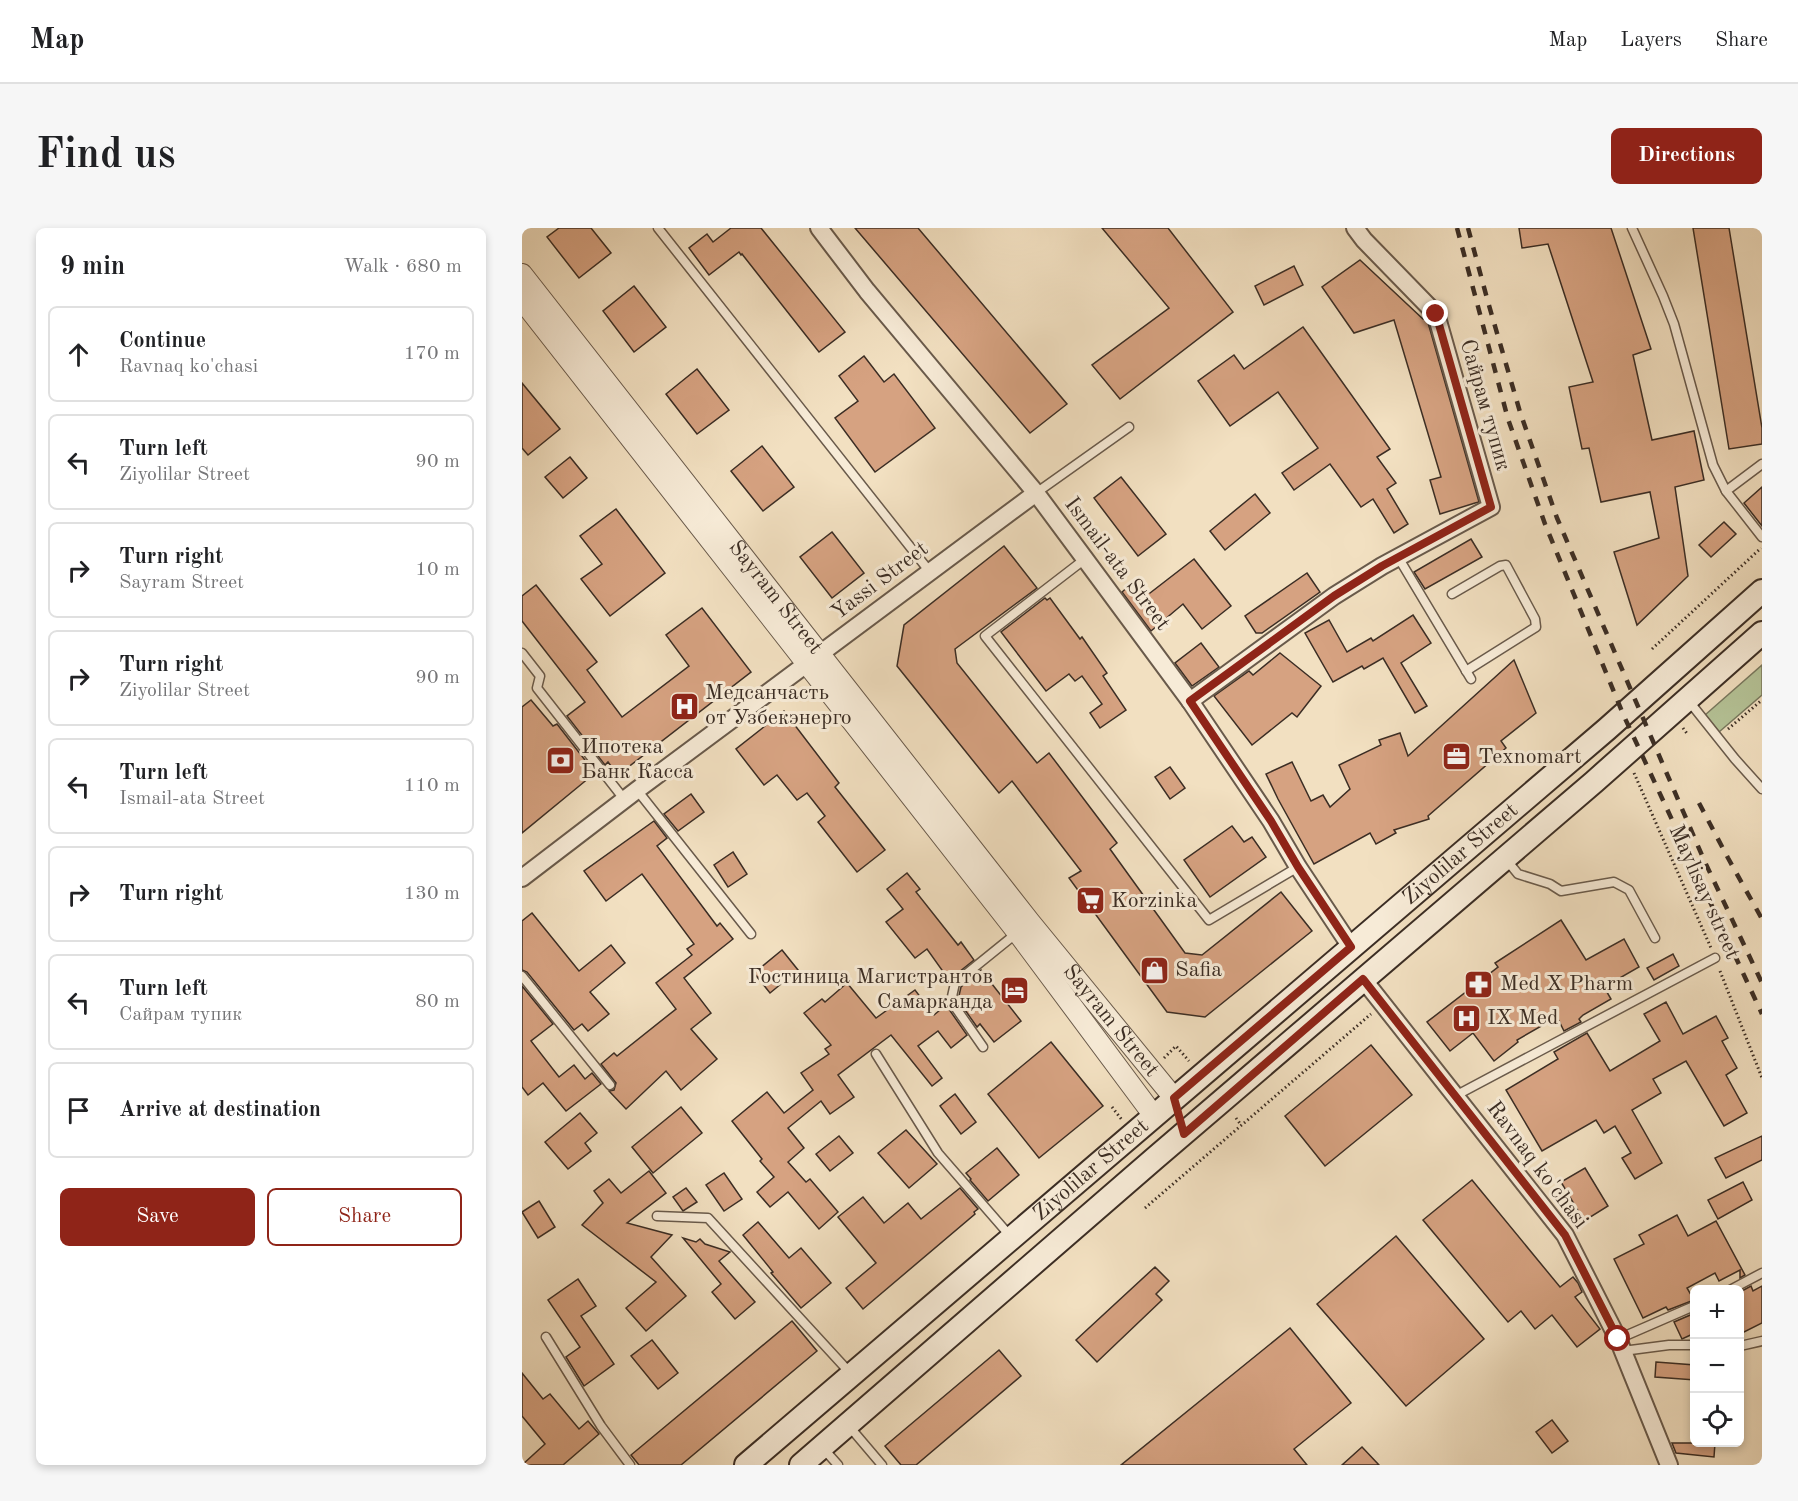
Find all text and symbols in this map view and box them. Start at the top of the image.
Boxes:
text: Map [30,27,84,55]
text: Map [1548,30,1587,51]
text: Layers [1620,30,1682,51]
text: Share [1715,30,1768,51]
button: Directions [1611,128,1762,184]
text: Find us [36,135,175,177]
text: 9 min [60,254,125,280]
text: Walk · 680 m [343,257,462,277]
route end [1422,300,1448,326]
text: Continue [119,330,206,352]
street label: Сайрам тупик [1456,337,1514,473]
icon: ahead [62,338,95,371]
text: 170 m [404,344,460,364]
text: Ravnaq ko'chasi [119,357,258,377]
text: Turn left [119,438,208,460]
icon: left [62,446,95,479]
text: 90 m [415,452,460,472]
text: Ziyolilar Street [119,465,250,485]
street label: Ismail-ata Street [1060,493,1174,635]
street label: Sayram Street [724,536,827,658]
street label: Yassi Street [827,538,933,624]
text: Turn right [119,546,223,568]
icon: right [62,554,95,587]
text: 10 m [415,560,460,580]
text: Sayram Street [119,573,244,593]
text: Turn right [119,654,223,676]
icon: right [62,662,95,695]
text: 90 m [415,668,460,688]
text: Ziyolilar Street [119,681,250,701]
place label: Медсанчасть от Узбекэнерго [705,682,852,729]
hospital icon: Медсанчасть от Узбекэнерго [668,690,700,722]
place label: Ипотека Банк Касса [581,736,694,783]
office icon: Texnomart [1441,741,1473,773]
bank icon: Ипотека Банк Касса [544,744,576,776]
place label: Texnomart [1478,746,1582,768]
text: Turn left [119,762,208,784]
icon: left [62,770,95,803]
text: 110 m [404,776,460,796]
text: Ismail-ata Street [119,789,265,809]
street label: Ziyolilar Street [1399,799,1522,909]
street label: Maylisay street [1665,821,1743,963]
icon: right [62,878,95,911]
text: Turn right [119,883,223,905]
text: 130 m [404,884,460,904]
supermarket icon: Korzinka [1074,885,1106,917]
place label: Korzinka [1111,890,1198,912]
shop icon: Safia [1138,954,1170,986]
place label: Safia [1175,959,1222,981]
street label: Sayram Street [1059,961,1163,1081]
place label: Гостиница Магистрантов Самарканда [748,966,993,1013]
pharmacy icon: Med X Pharm [1463,968,1495,1000]
place label: Med X Pharm [1500,973,1633,995]
hotel icon: Гостиница Магистрантов Самарканда [998,974,1030,1006]
text: Turn left [119,978,208,1000]
icon: left [62,986,95,1019]
text: 80 m [415,992,460,1012]
hospital icon: IX Med [1450,1002,1482,1034]
text: Сайрам тупик [119,1005,242,1025]
place label: IX Med [1487,1007,1558,1029]
icon: arrive [62,1094,95,1127]
street label: Ravnaq ko'chasi [1482,1097,1592,1233]
text: Arrive at destination [119,1099,321,1121]
street label: Ziyolilar Street [1029,1115,1153,1225]
button: Save [60,1188,255,1246]
button: Share [267,1188,462,1246]
map controls [1690,1285,1744,1447]
button: + [1690,1285,1744,1339]
route start [1604,1325,1630,1351]
button: − [1690,1339,1744,1393]
button: locate [1690,1393,1744,1447]

